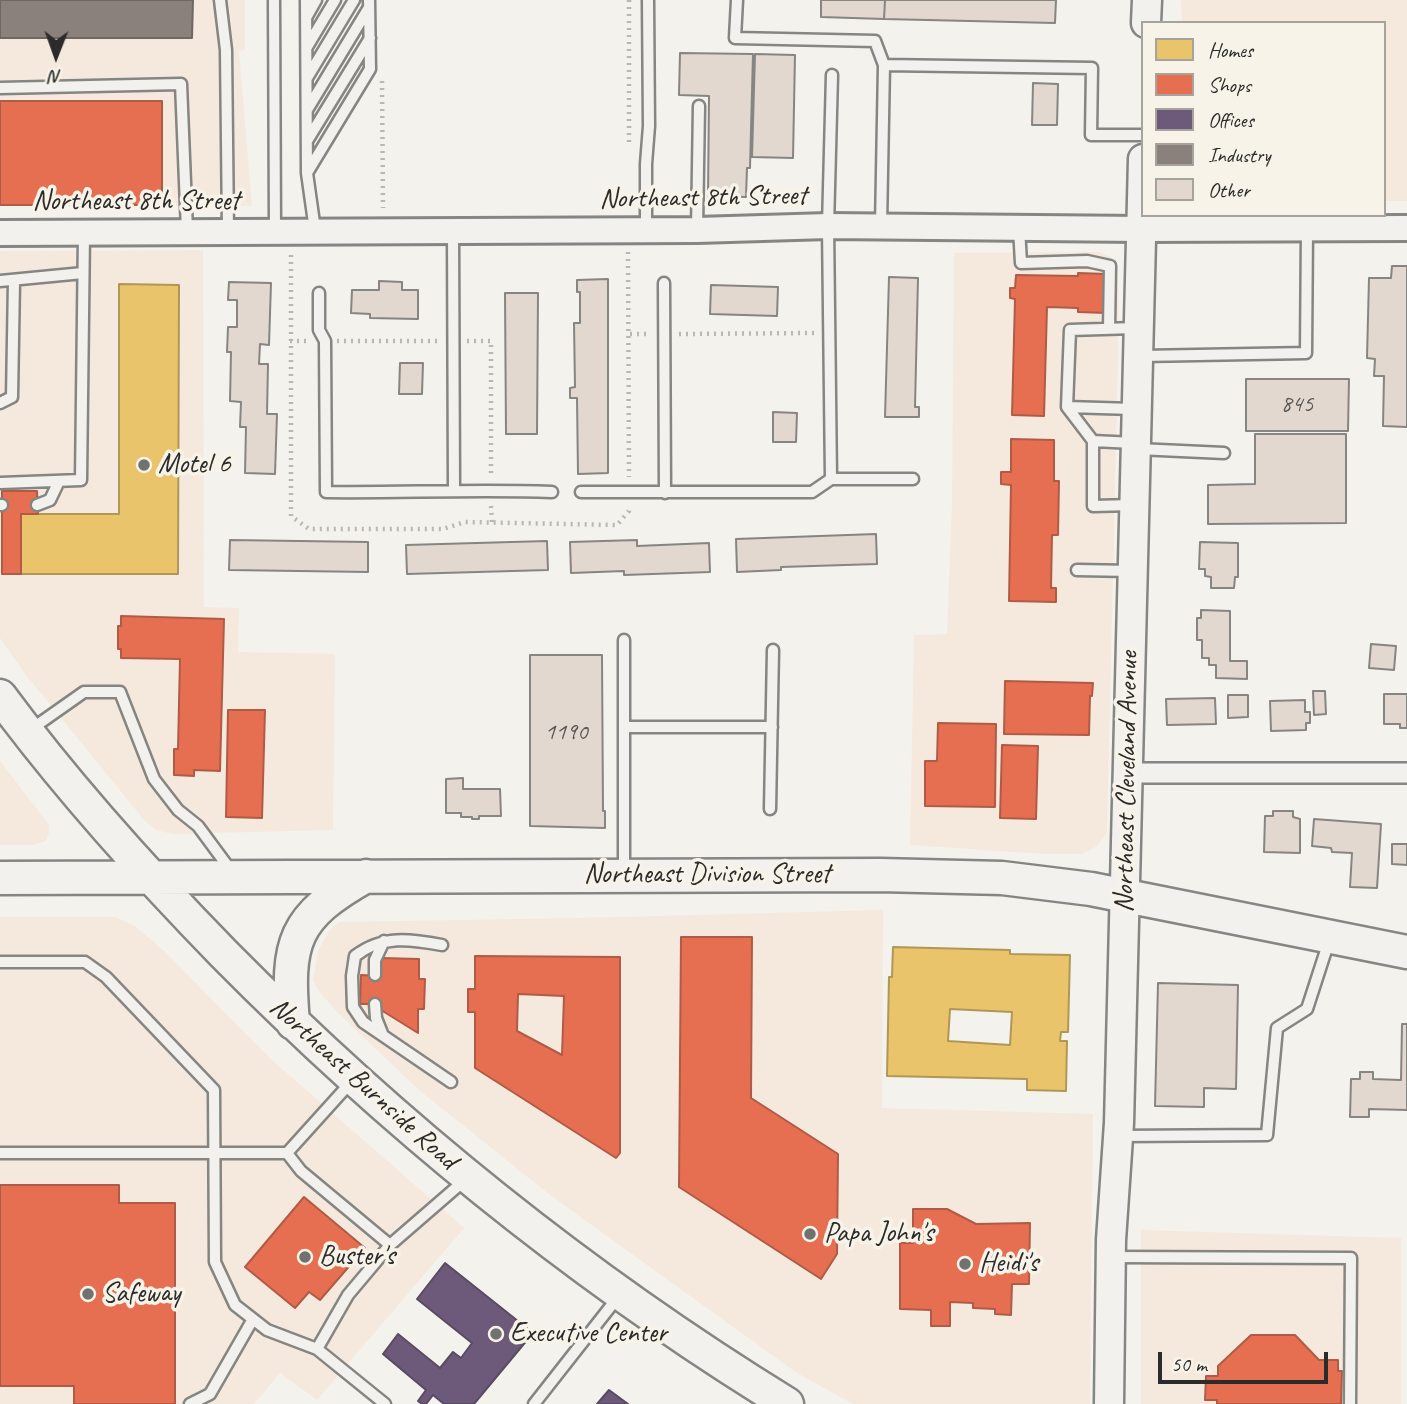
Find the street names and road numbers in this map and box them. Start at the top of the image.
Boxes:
street label: Northeast 8th Street [599,179,807,217]
street label: Northeast 8th Street [32,185,240,219]
street label: Northeast Cleveland Avenue [1108,651,1146,913]
street label: Northeast Division Street [584,858,830,892]
street label: Northeast Burnside Road [262,991,464,1177]

